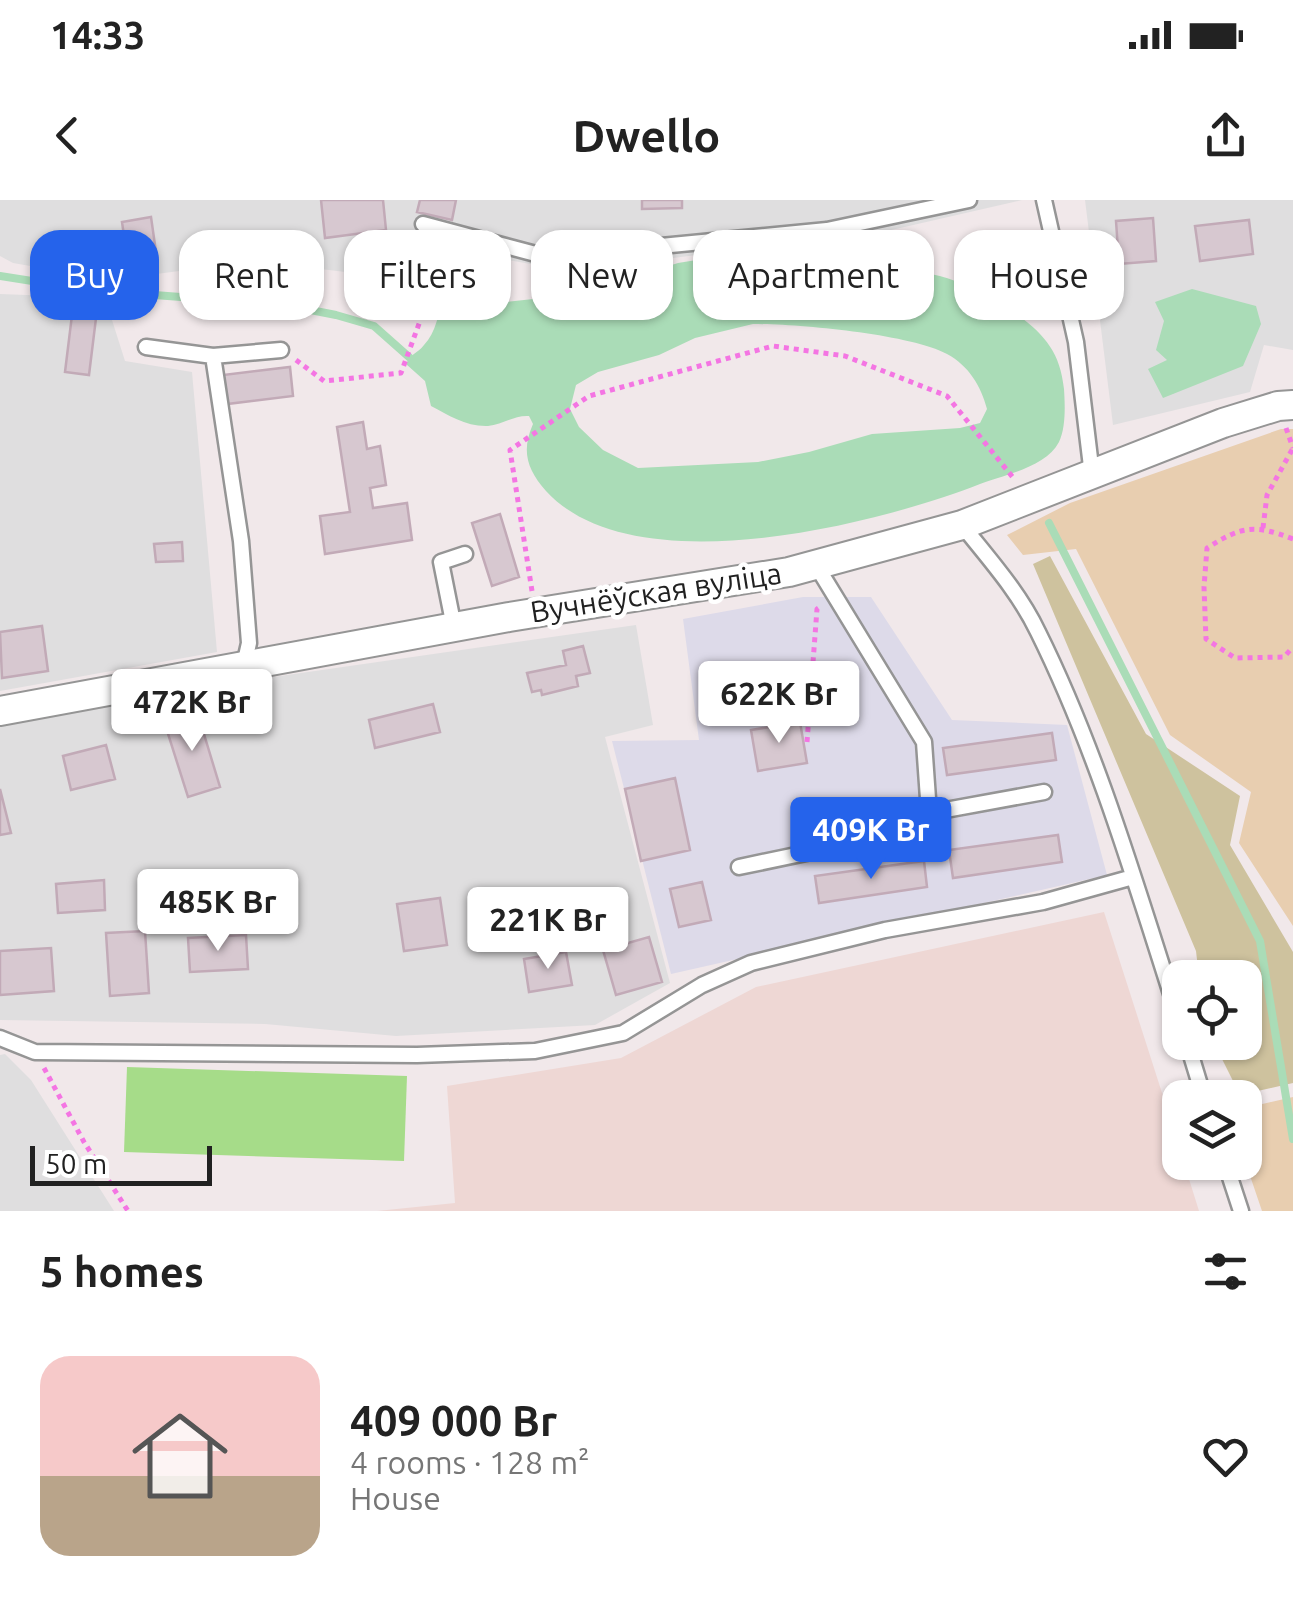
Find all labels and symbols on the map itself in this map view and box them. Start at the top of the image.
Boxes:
street label: Вучнёўская вуліца [528,555,784,629]
pin: 622K Br [687,661,871,746]
pin: 472K Br [100,669,284,754]
pin: 409K Br [779,797,963,882]
pin: 485K Br [126,869,310,954]
pin: 221K Br [456,887,640,972]
scale bar [30,1141,212,1186]

